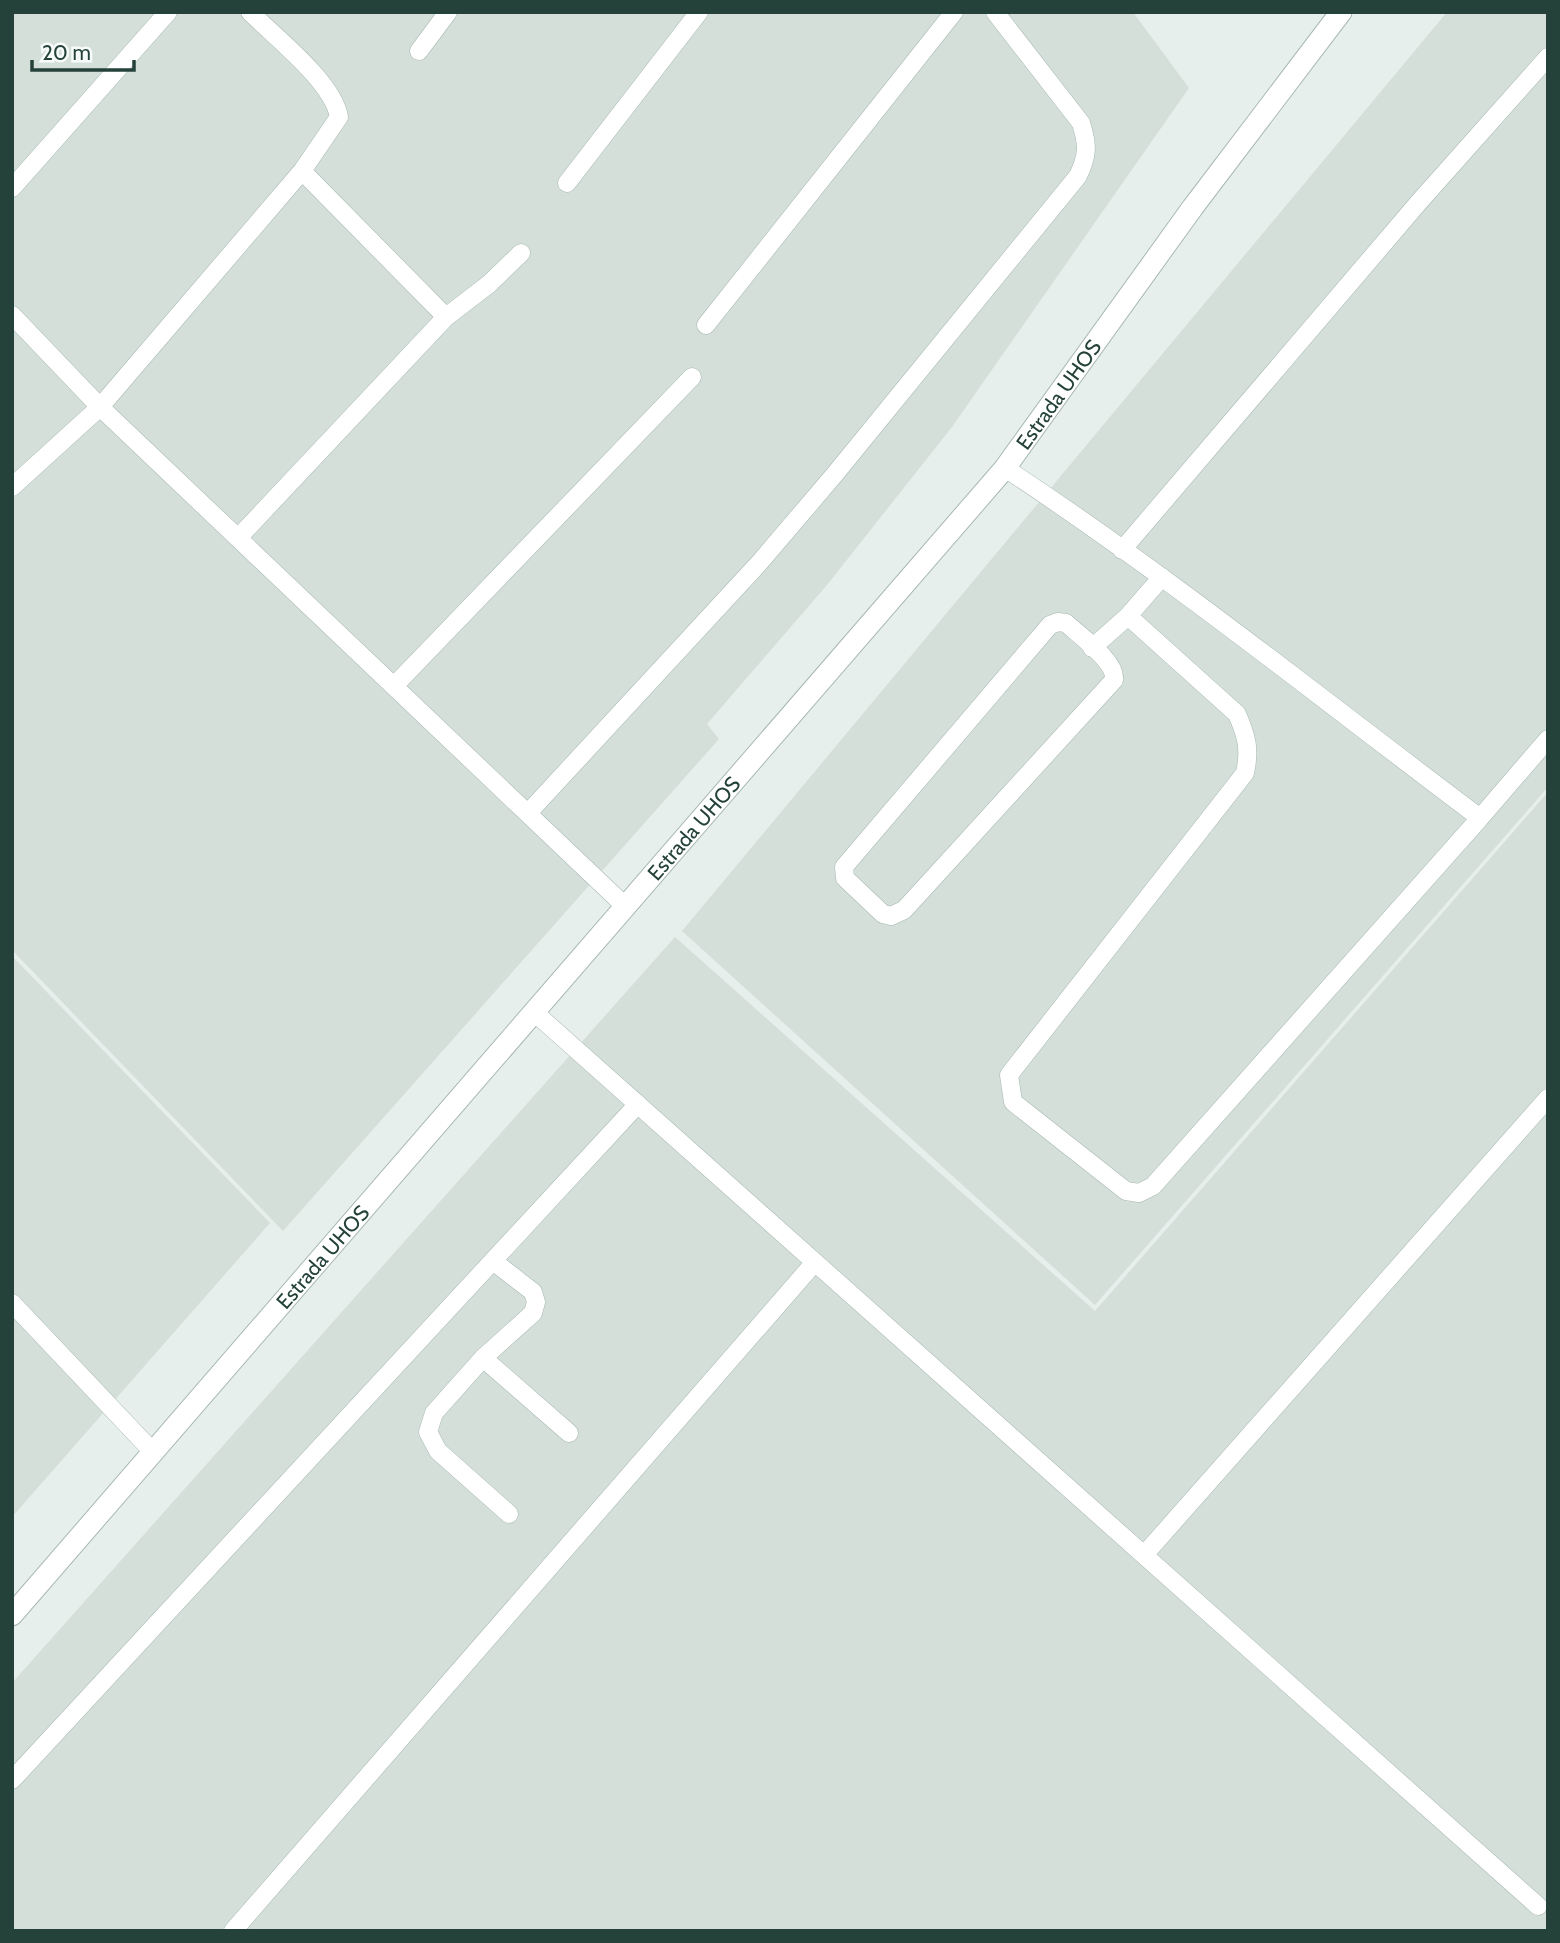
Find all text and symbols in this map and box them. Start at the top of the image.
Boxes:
scale bar [32,28,133,72]
text: 20 m [42,40,91,65]
street label: Estrada UHOS [1010,335,1106,454]
street label: Estrada UHOS [642,771,745,885]
street label: Estrada UHOS [271,1200,374,1314]

